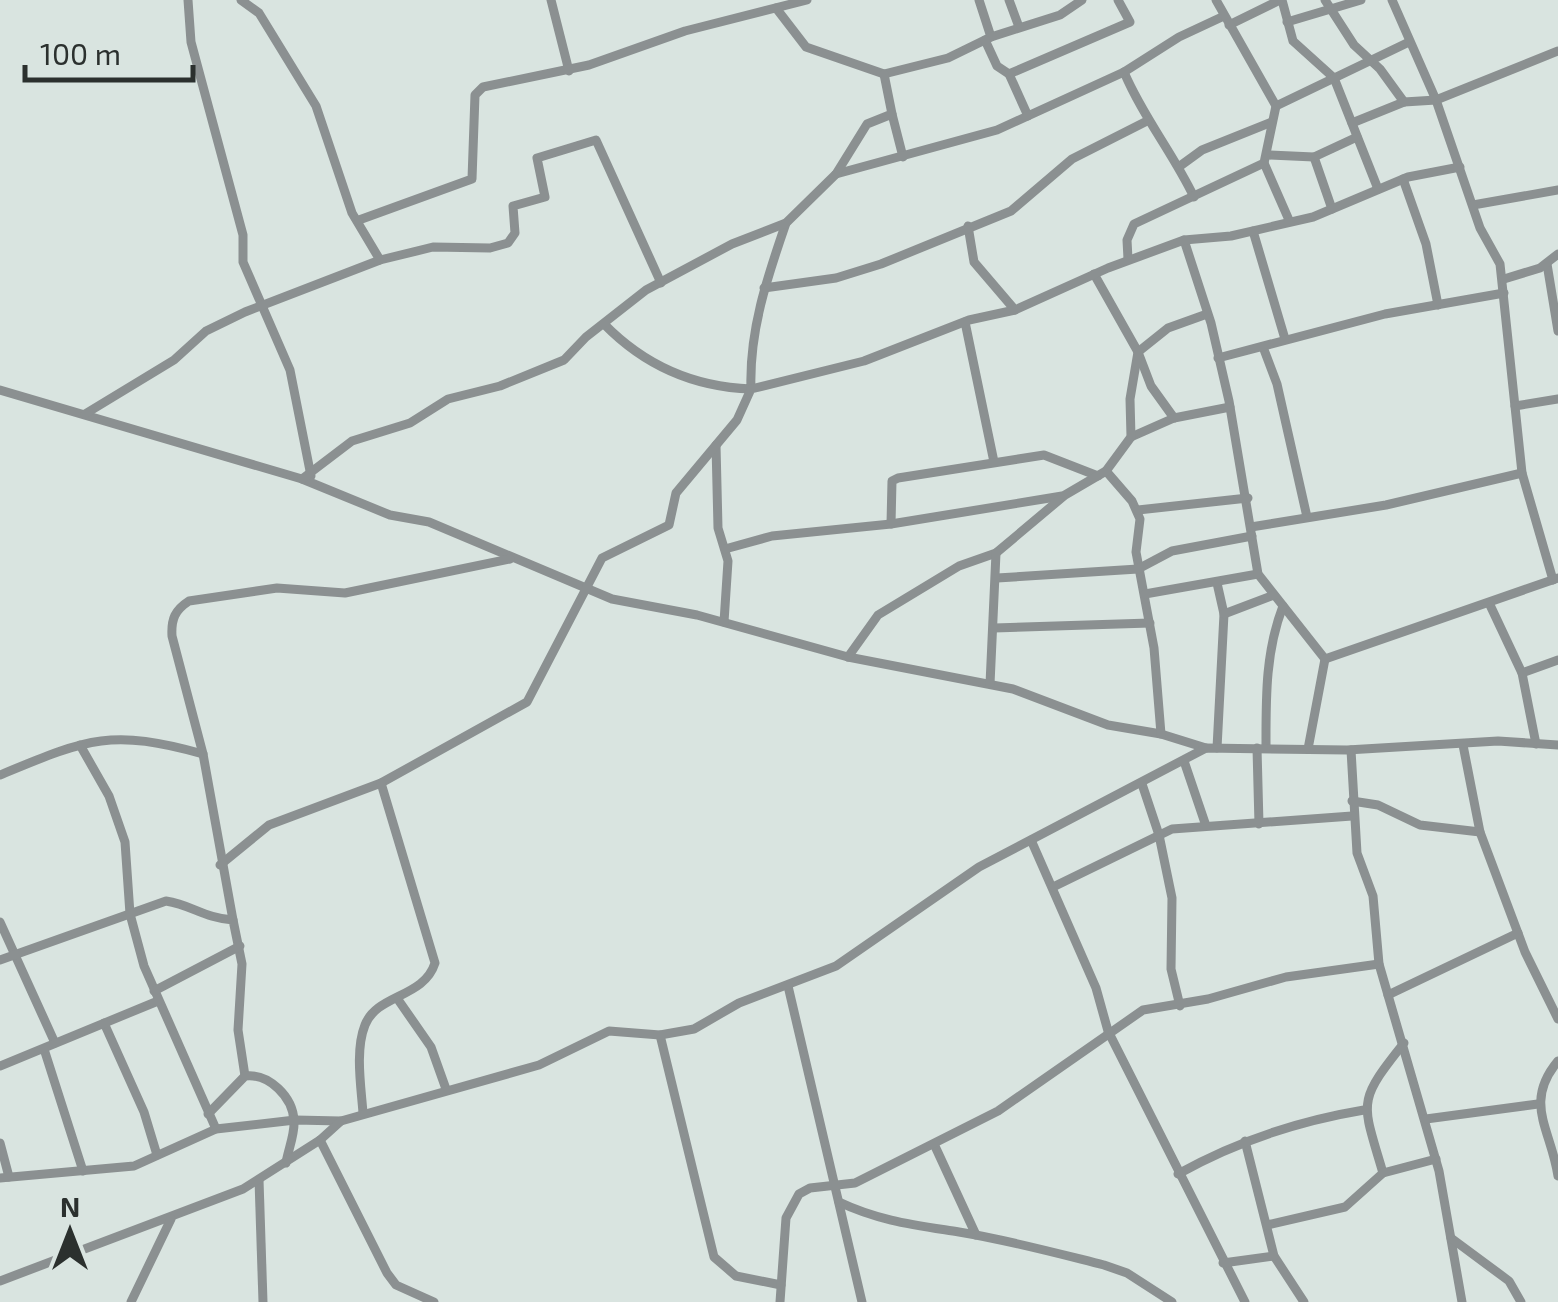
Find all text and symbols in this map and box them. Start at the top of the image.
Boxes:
scale bar [25,20,192,82]
text: 100 m [40,35,121,71]
north arrow [20,1182,120,1282]
text: N [60,1189,80,1223]

